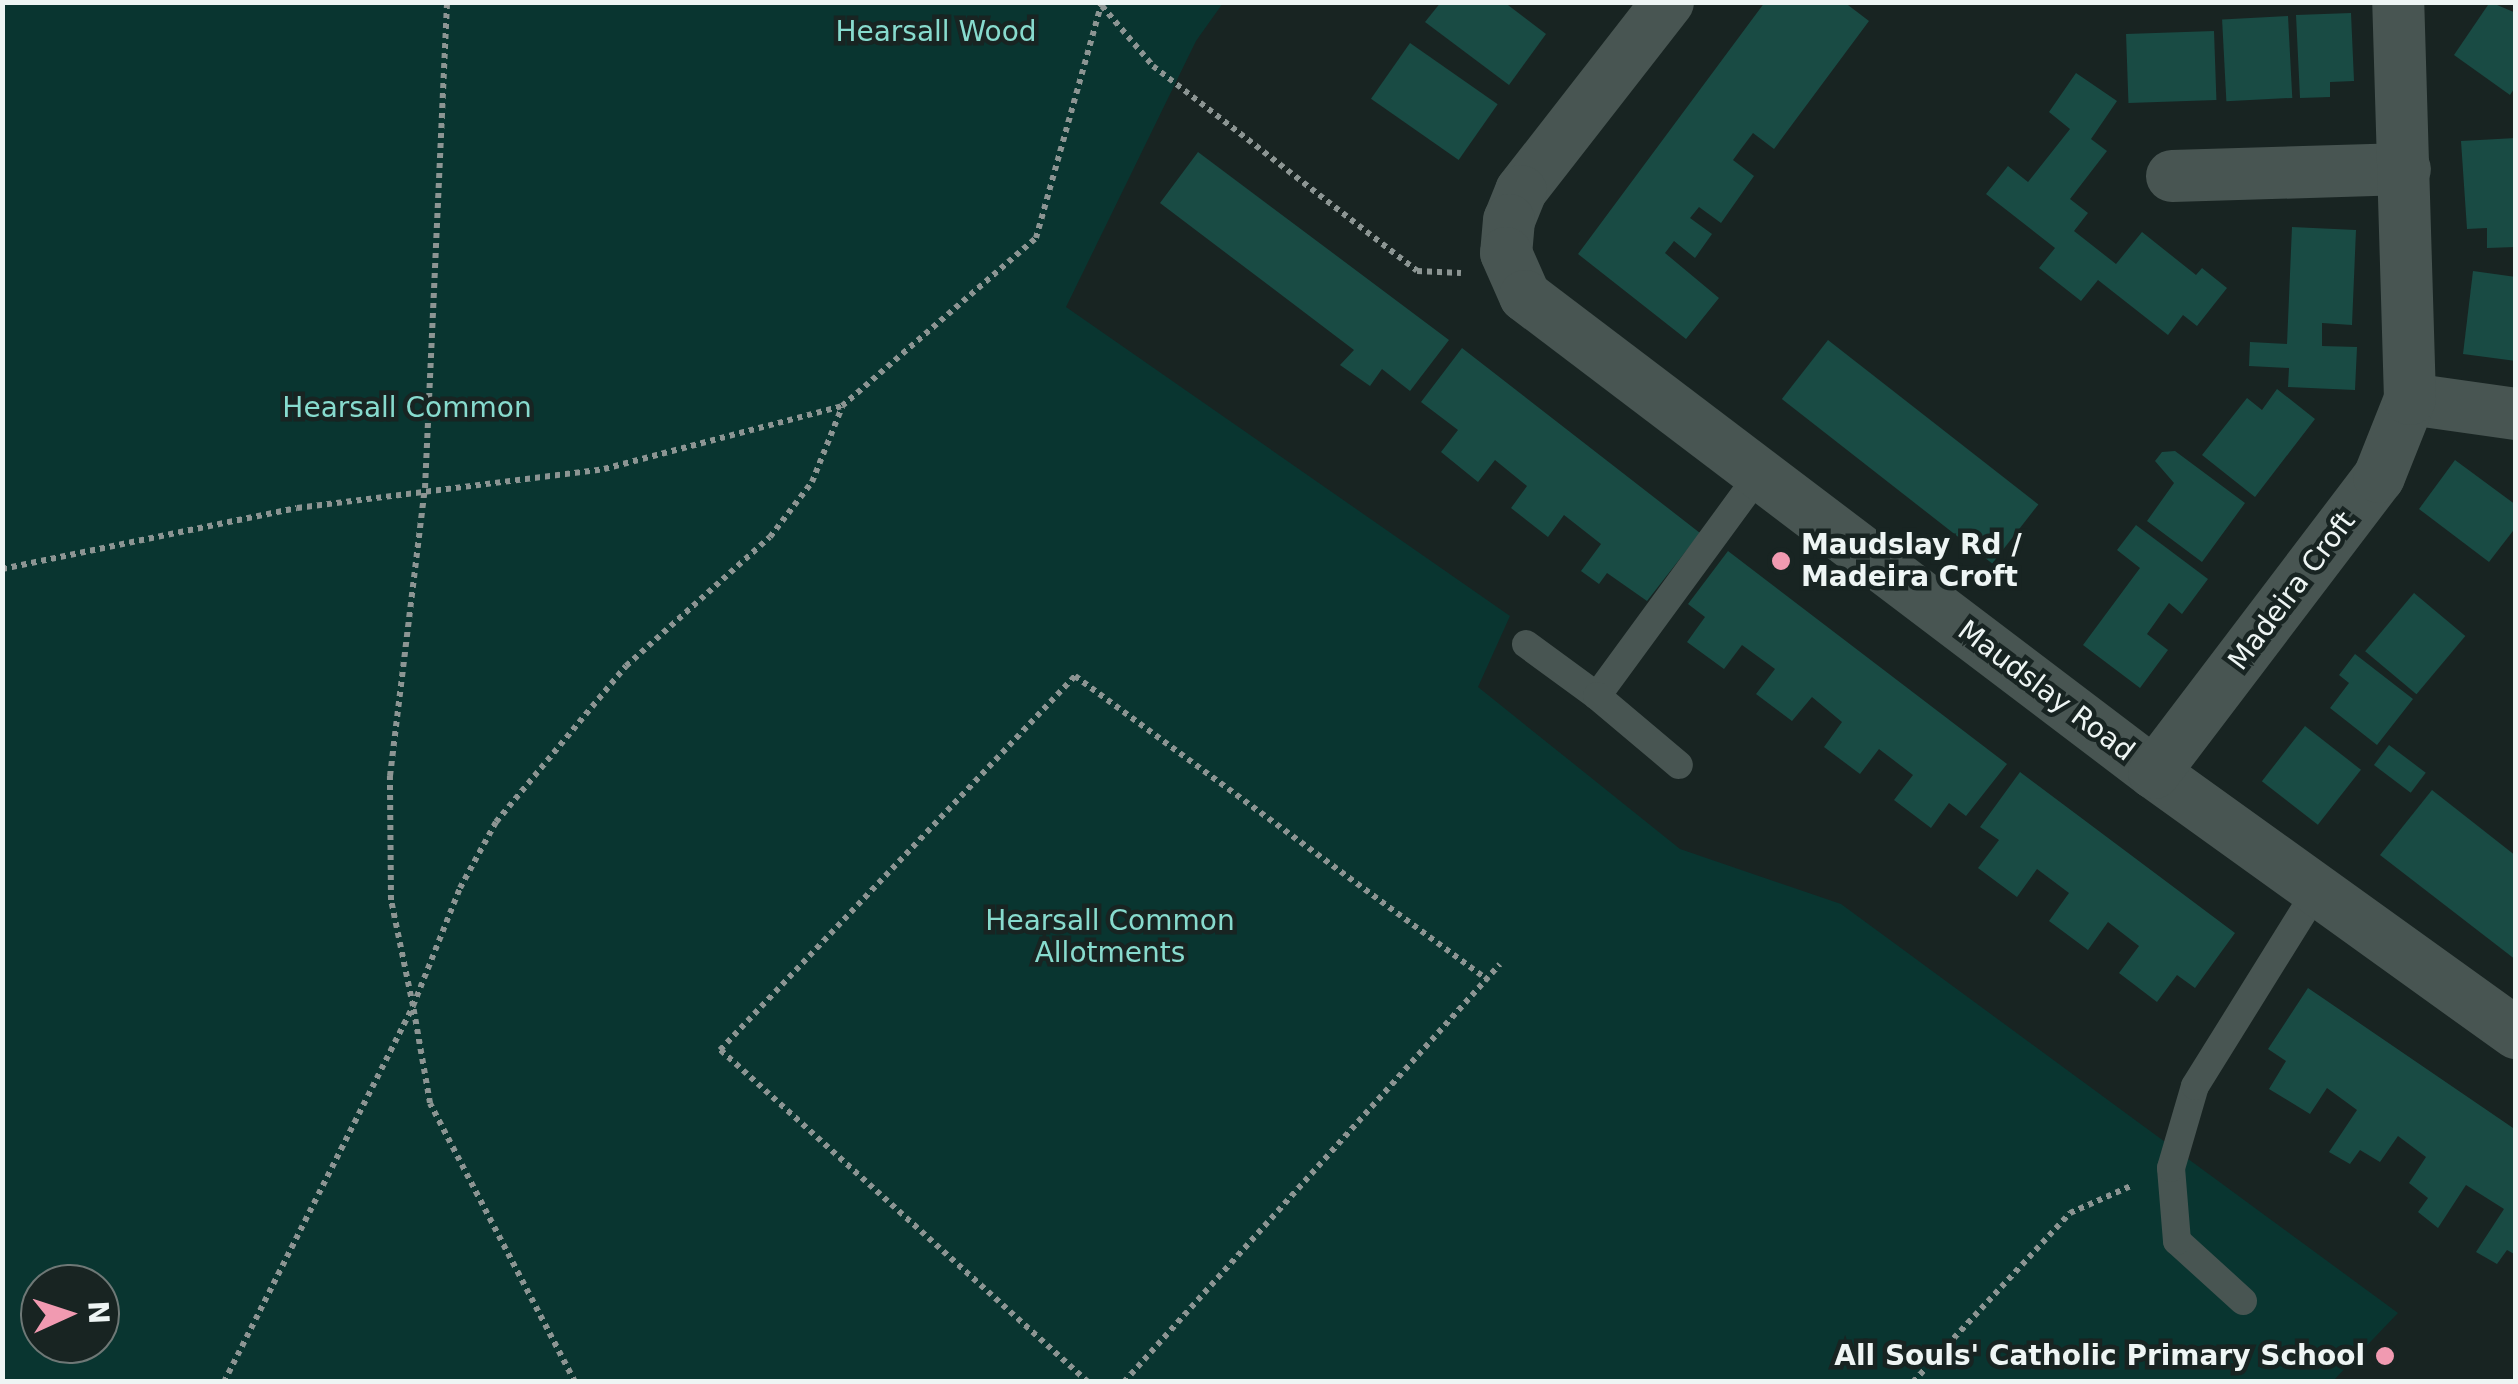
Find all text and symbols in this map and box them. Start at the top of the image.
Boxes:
park label: Hearsall Wood [835,15,1037,49]
park label: Hearsall Common [282,391,532,425]
street label: Madeira Croft [2222,505,2362,677]
place label: Maudslay Rd / Madeira Croft [1801,528,2022,594]
marker: Maudslay Rd / Madeira Croft [1770,550,1792,572]
street label: Maudslay Road [1951,614,2141,768]
park label: Hearsall Common Allotments [985,904,1235,970]
north arrow [20,1264,120,1364]
text: N [81,1300,116,1325]
place label: All Souls' Catholic Primary School [1834,1339,2365,1373]
marker: All Souls' Catholic Primary School [2374,1345,2396,1367]

